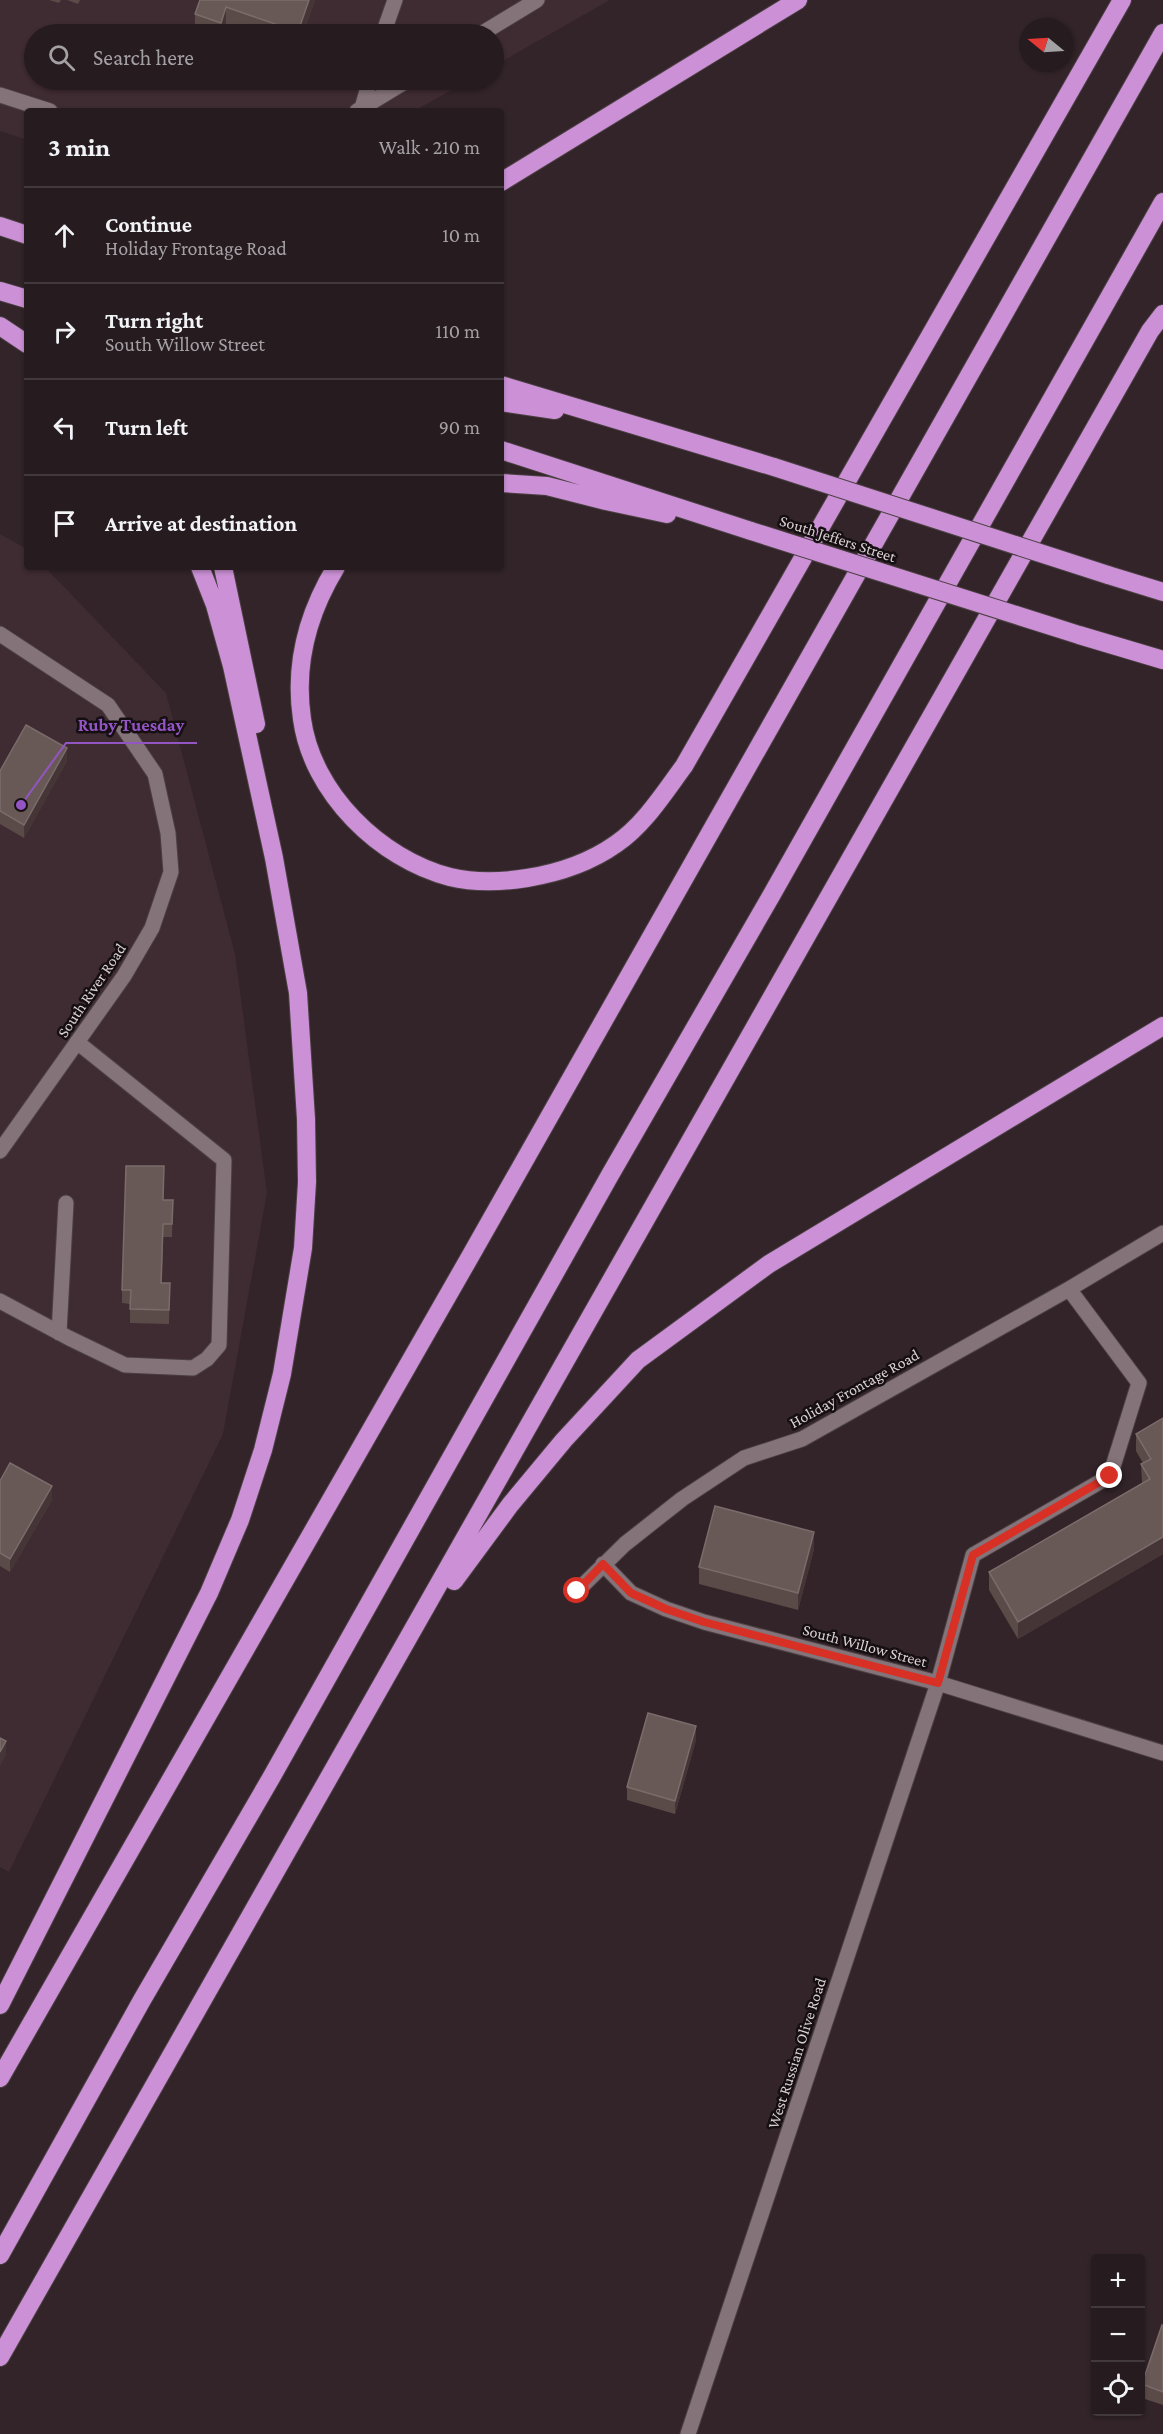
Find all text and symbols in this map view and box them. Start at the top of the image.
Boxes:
north arrow [1019,18,1073,72]
search box [24,24,504,90]
icon: search [45,41,78,74]
text: Search here [93,45,194,70]
text: 3 min [48,133,110,162]
text: Walk · 210 m [379,136,480,158]
text: Continue [105,212,192,237]
icon: ahead [48,219,81,252]
text: 10 m [442,224,480,246]
text: Holiday Frontage Road [105,237,287,259]
text: Turn right [105,308,203,333]
icon: right [48,315,81,348]
text: 110 m [436,320,480,342]
text: South Willow Street [105,333,265,355]
icon: left [48,411,81,444]
text: Turn left [105,415,188,440]
text: 90 m [439,416,480,438]
icon: arrive [48,507,81,540]
text: Arrive at destination [105,511,297,536]
street label: South Jeffers Street [777,512,899,566]
callout: Ruby Tuesday [66,707,197,743]
text: Ruby Tuesday [78,715,185,735]
street label: South River Road [54,940,129,1040]
street label: Holiday Frontage Road [787,1345,923,1432]
route end [1096,1462,1122,1488]
route start [563,1577,589,1603]
street label: South Willow Street [801,1621,930,1670]
street label: West Russian Olive Road [764,1975,829,2131]
map controls [1091,2254,1145,2416]
button: + [1091,2254,1145,2308]
button: − [1091,2308,1145,2362]
button: locate [1091,2362,1145,2416]

